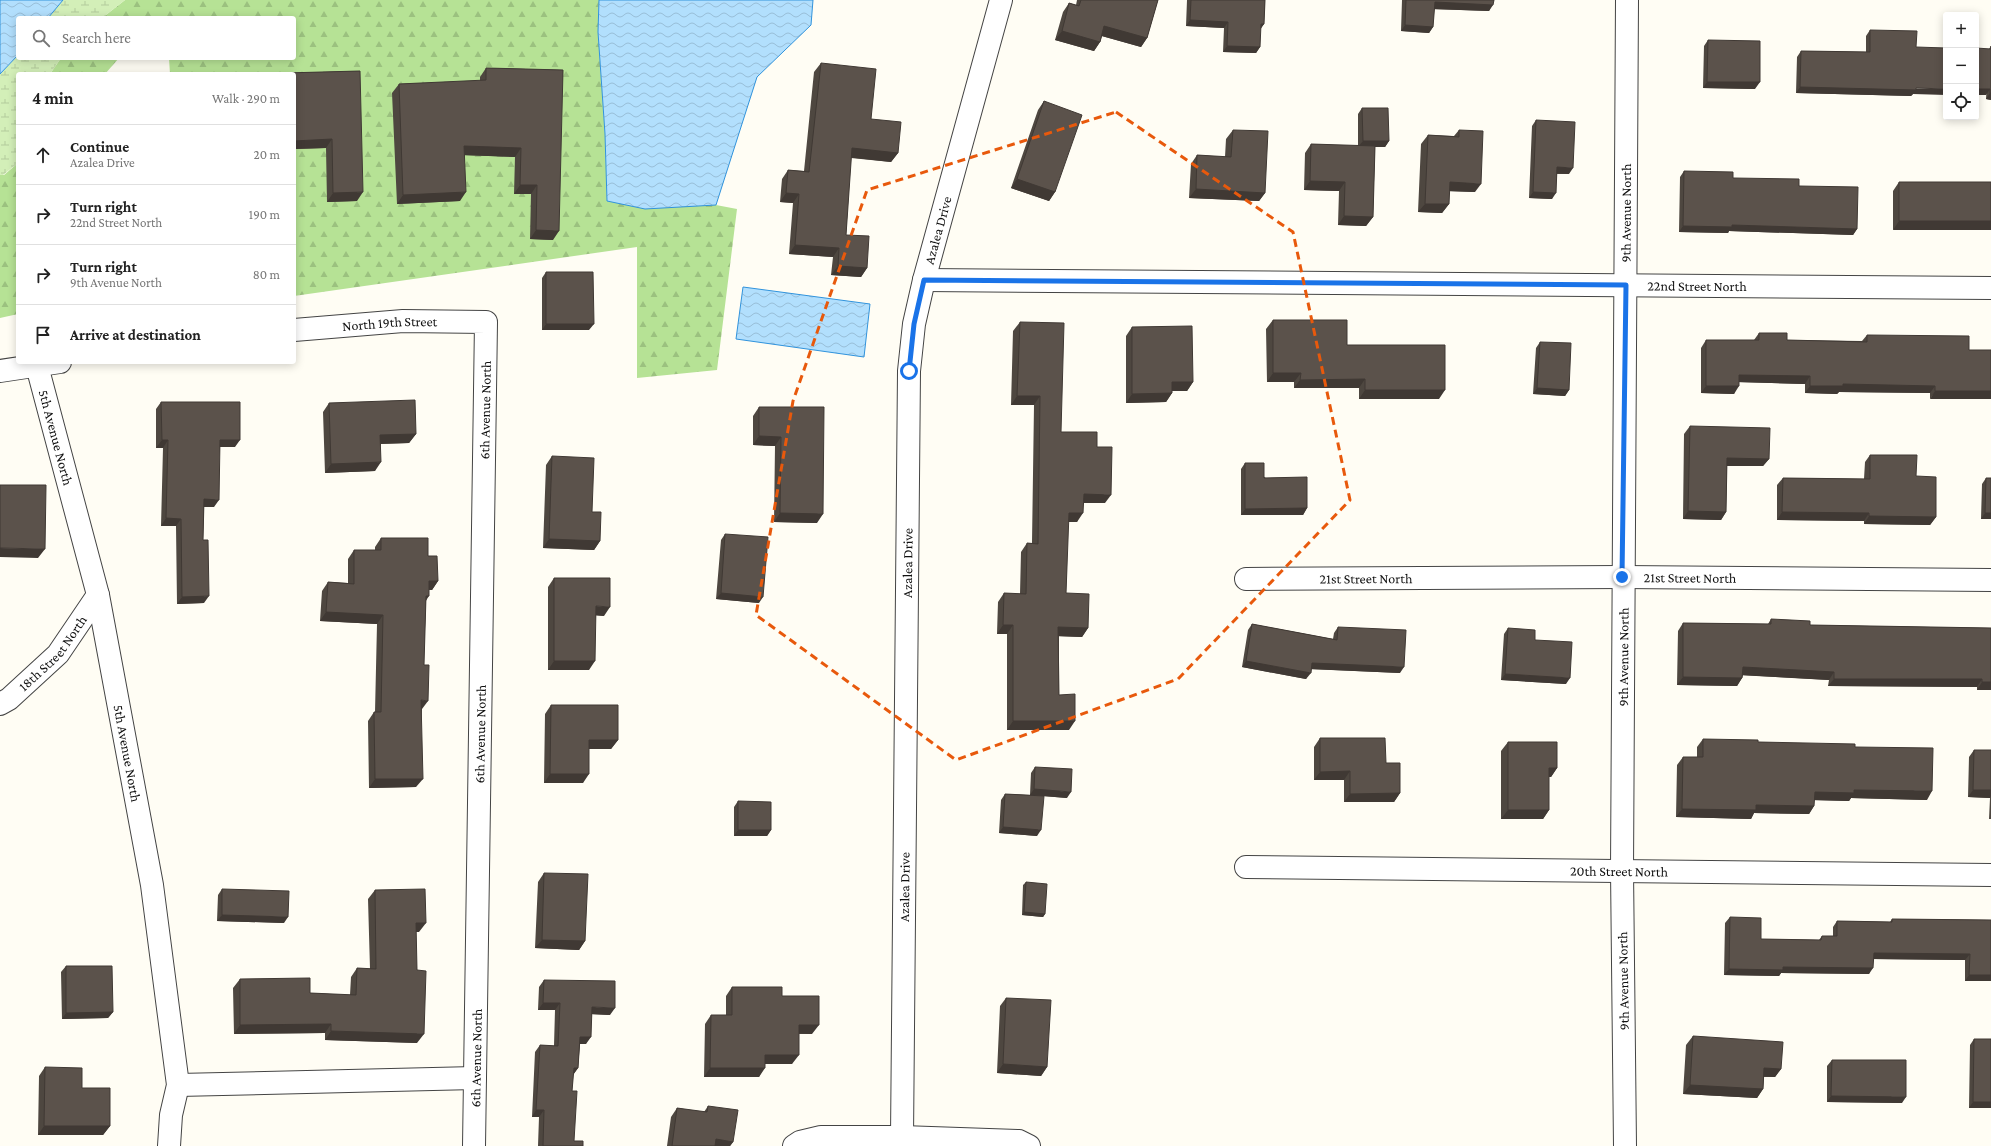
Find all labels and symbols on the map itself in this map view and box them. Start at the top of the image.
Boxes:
street label: 9th Avenue North [1617,163,1634,263]
street label: Azalea Drive [921,194,955,266]
street label: 22nd Street North [1647,277,1747,294]
street label: North 19th Street [342,313,438,334]
street label: 6th Avenue North [476,360,494,460]
route start [900,362,918,380]
street label: 5th Avenue North [36,388,77,488]
street label: Azalea Drive [899,528,916,598]
route end [1613,568,1631,586]
street label: 21st Street North [1644,569,1737,586]
street label: 21st Street North [1320,570,1413,587]
street label: 9th Avenue North [1615,607,1632,707]
street label: 18th Street North [15,612,90,694]
street label: 6th Avenue North [471,684,489,784]
street label: 5th Avenue North [111,703,144,804]
street label: Azalea Drive [896,852,913,922]
street label: 20th Street North [1570,862,1669,880]
street label: 9th Avenue North [1614,931,1632,1031]
street label: 6th Avenue North [467,1008,485,1108]

